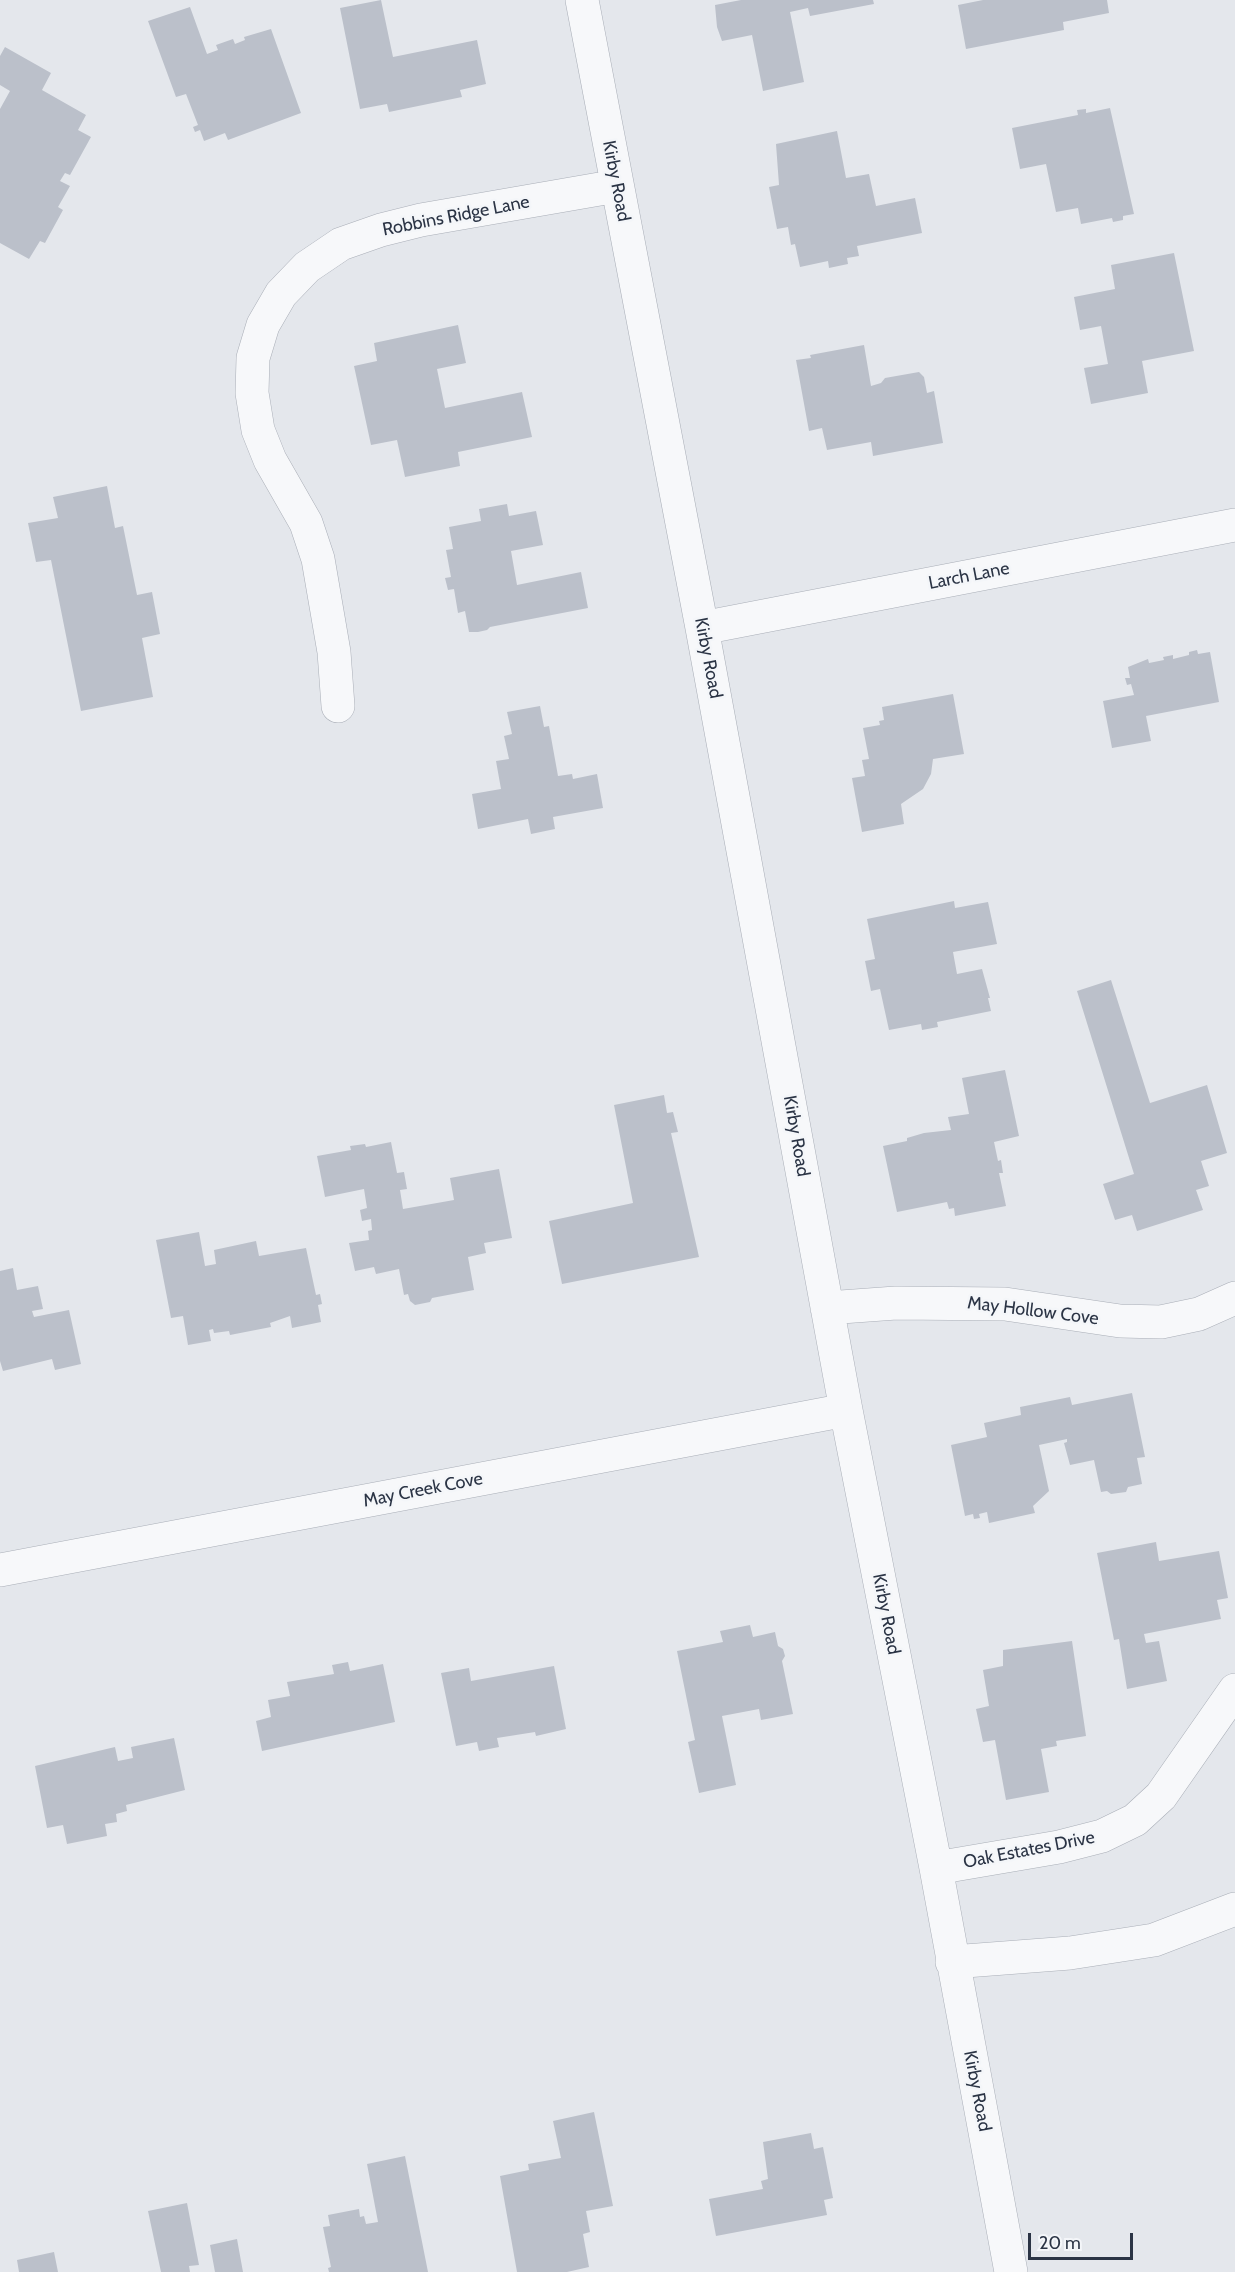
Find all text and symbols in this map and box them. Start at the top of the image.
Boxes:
street label: Kirby Road [598,139,634,223]
street label: Robbins Ridge Lane [381,191,531,241]
street label: Larch Lane [927,558,1011,594]
street label: Kirby Road [690,616,726,700]
street label: Kirby Road [778,1094,814,1178]
street label: May Hollow Cove [966,1292,1100,1330]
street label: May Creek Cove [361,1468,485,1512]
street label: Kirby Road [868,1572,904,1656]
street label: Oak Estates Drive [961,1827,1097,1873]
street label: Kirby Road [959,2049,995,2133]
scale bar [1031,2221,1136,2259]
text: 20 m [1039,2232,1081,2254]

